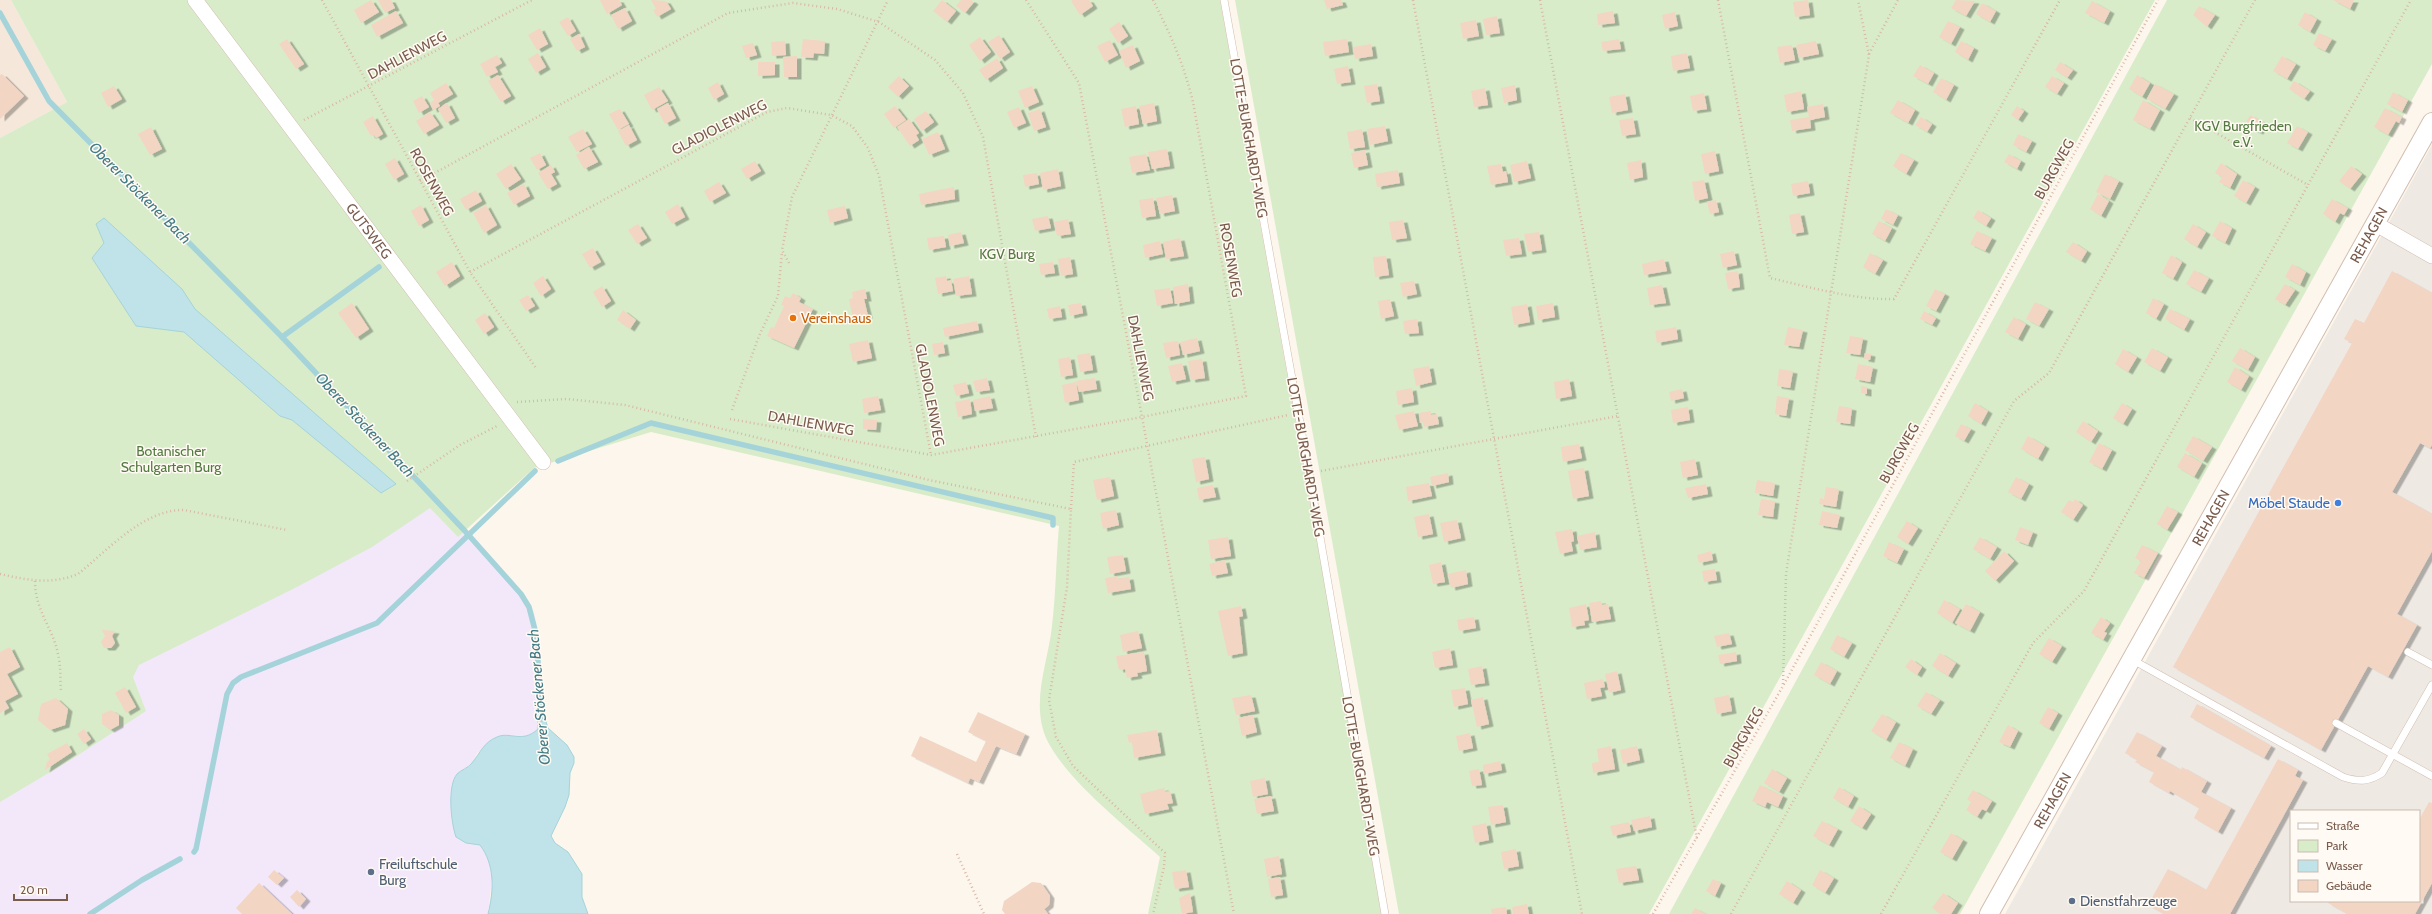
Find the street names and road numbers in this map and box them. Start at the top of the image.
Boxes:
street label: DAHLIENWEG [364,27,450,83]
street label: LOTTE-BURGHARDT-WEG [1226,57,1272,219]
street label: GLADIOLENWEG [668,95,770,159]
street label: BURGWEG [2030,136,2078,202]
street label: ROSENWEG [406,145,458,219]
street label: GUTSWEG [342,199,396,262]
street label: REHAGEN [2346,204,2392,266]
street label: ROSENWEG [1216,221,1246,299]
street label: DAHLIENWEG [1124,314,1158,402]
street label: GLADIOLENWEG [911,342,949,448]
street label: LOTTE-BURGHARDT-WEG [1283,376,1329,538]
street label: DAHLIENWEG [767,407,855,439]
street label: BURGWEG [1875,420,1923,486]
street label: REHAGEN [2188,486,2234,549]
street label: LOTTE-BURGHARDT-WEG [1338,695,1384,857]
street label: BURGWEG [1719,704,1767,770]
street label: REHAGEN [2030,769,2075,832]

